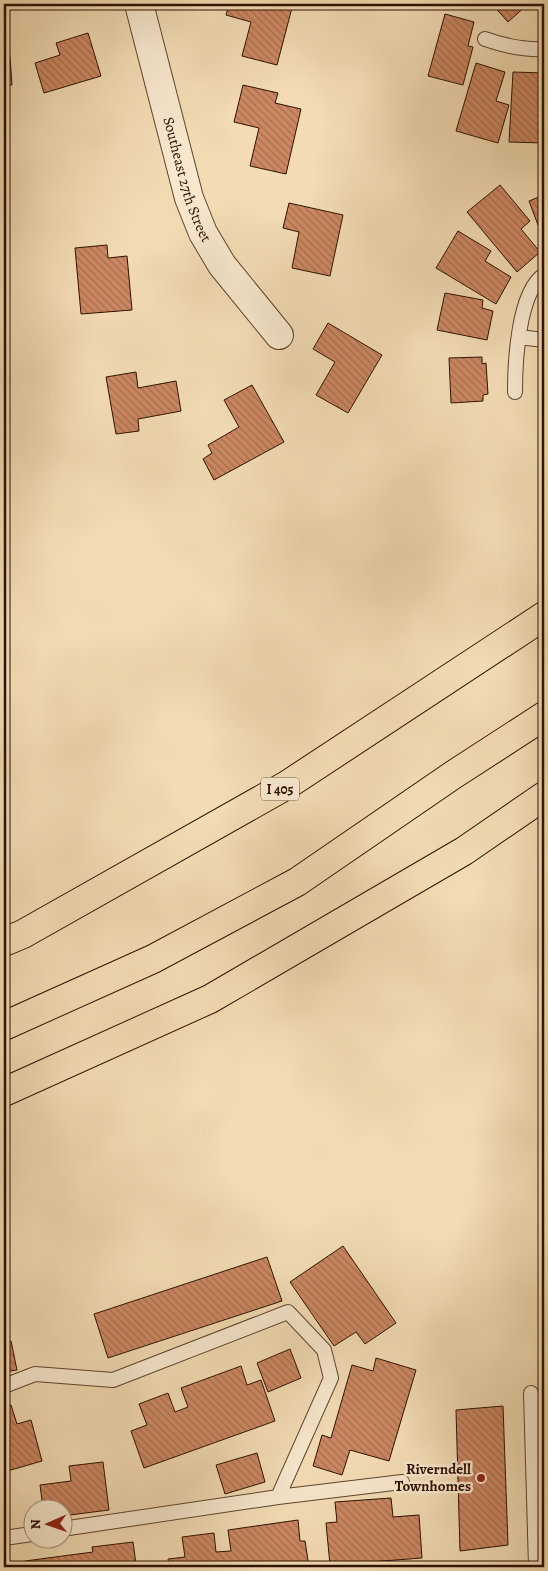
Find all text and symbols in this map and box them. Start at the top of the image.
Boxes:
street label: Southeast 27th Street [158,115,216,246]
road number: I 405 [261,778,299,801]
place label: Riverndell Townhomes [395,1459,471,1496]
marker: Riverndell Townhomes [475,1472,487,1484]
north arrow [22,1498,72,1548]
text: N [26,1519,45,1530]

